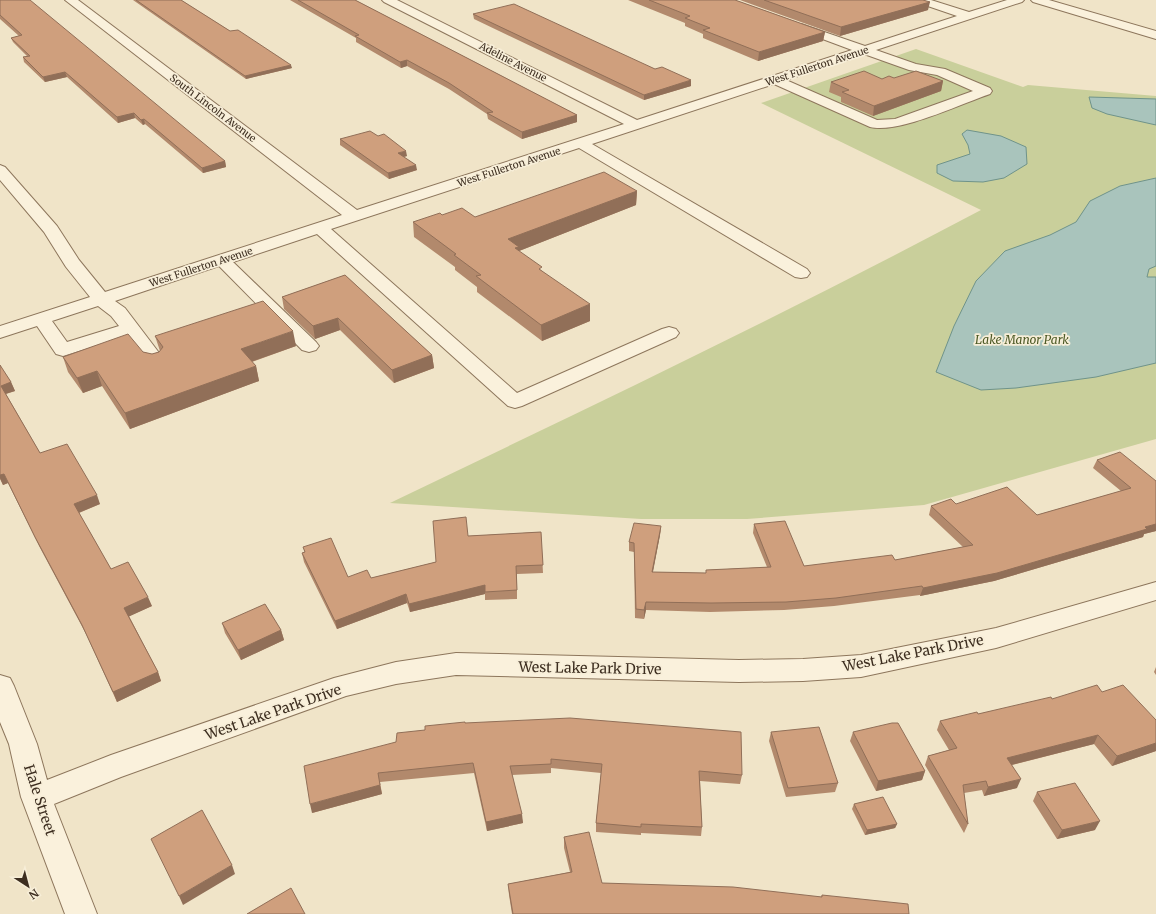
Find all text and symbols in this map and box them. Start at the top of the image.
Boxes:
street label: Adeline Avenue [476,39,549,85]
street label: West Fullerton Avenue [763,43,870,89]
street label: South Lincoln Avenue [167,71,259,145]
street label: West Fullerton Avenue [455,144,562,190]
street label: West Fullerton Avenue [147,244,254,290]
park label: Lake Manor Park [975,332,1069,347]
street label: West Lake Park Drive [840,631,985,676]
street label: West Lake Park Drive [517,658,662,678]
street label: West Lake Park Drive [202,680,344,744]
street label: Hale Street [20,762,60,838]
north arrow [8,866,48,906]
text: N [26,886,42,902]

